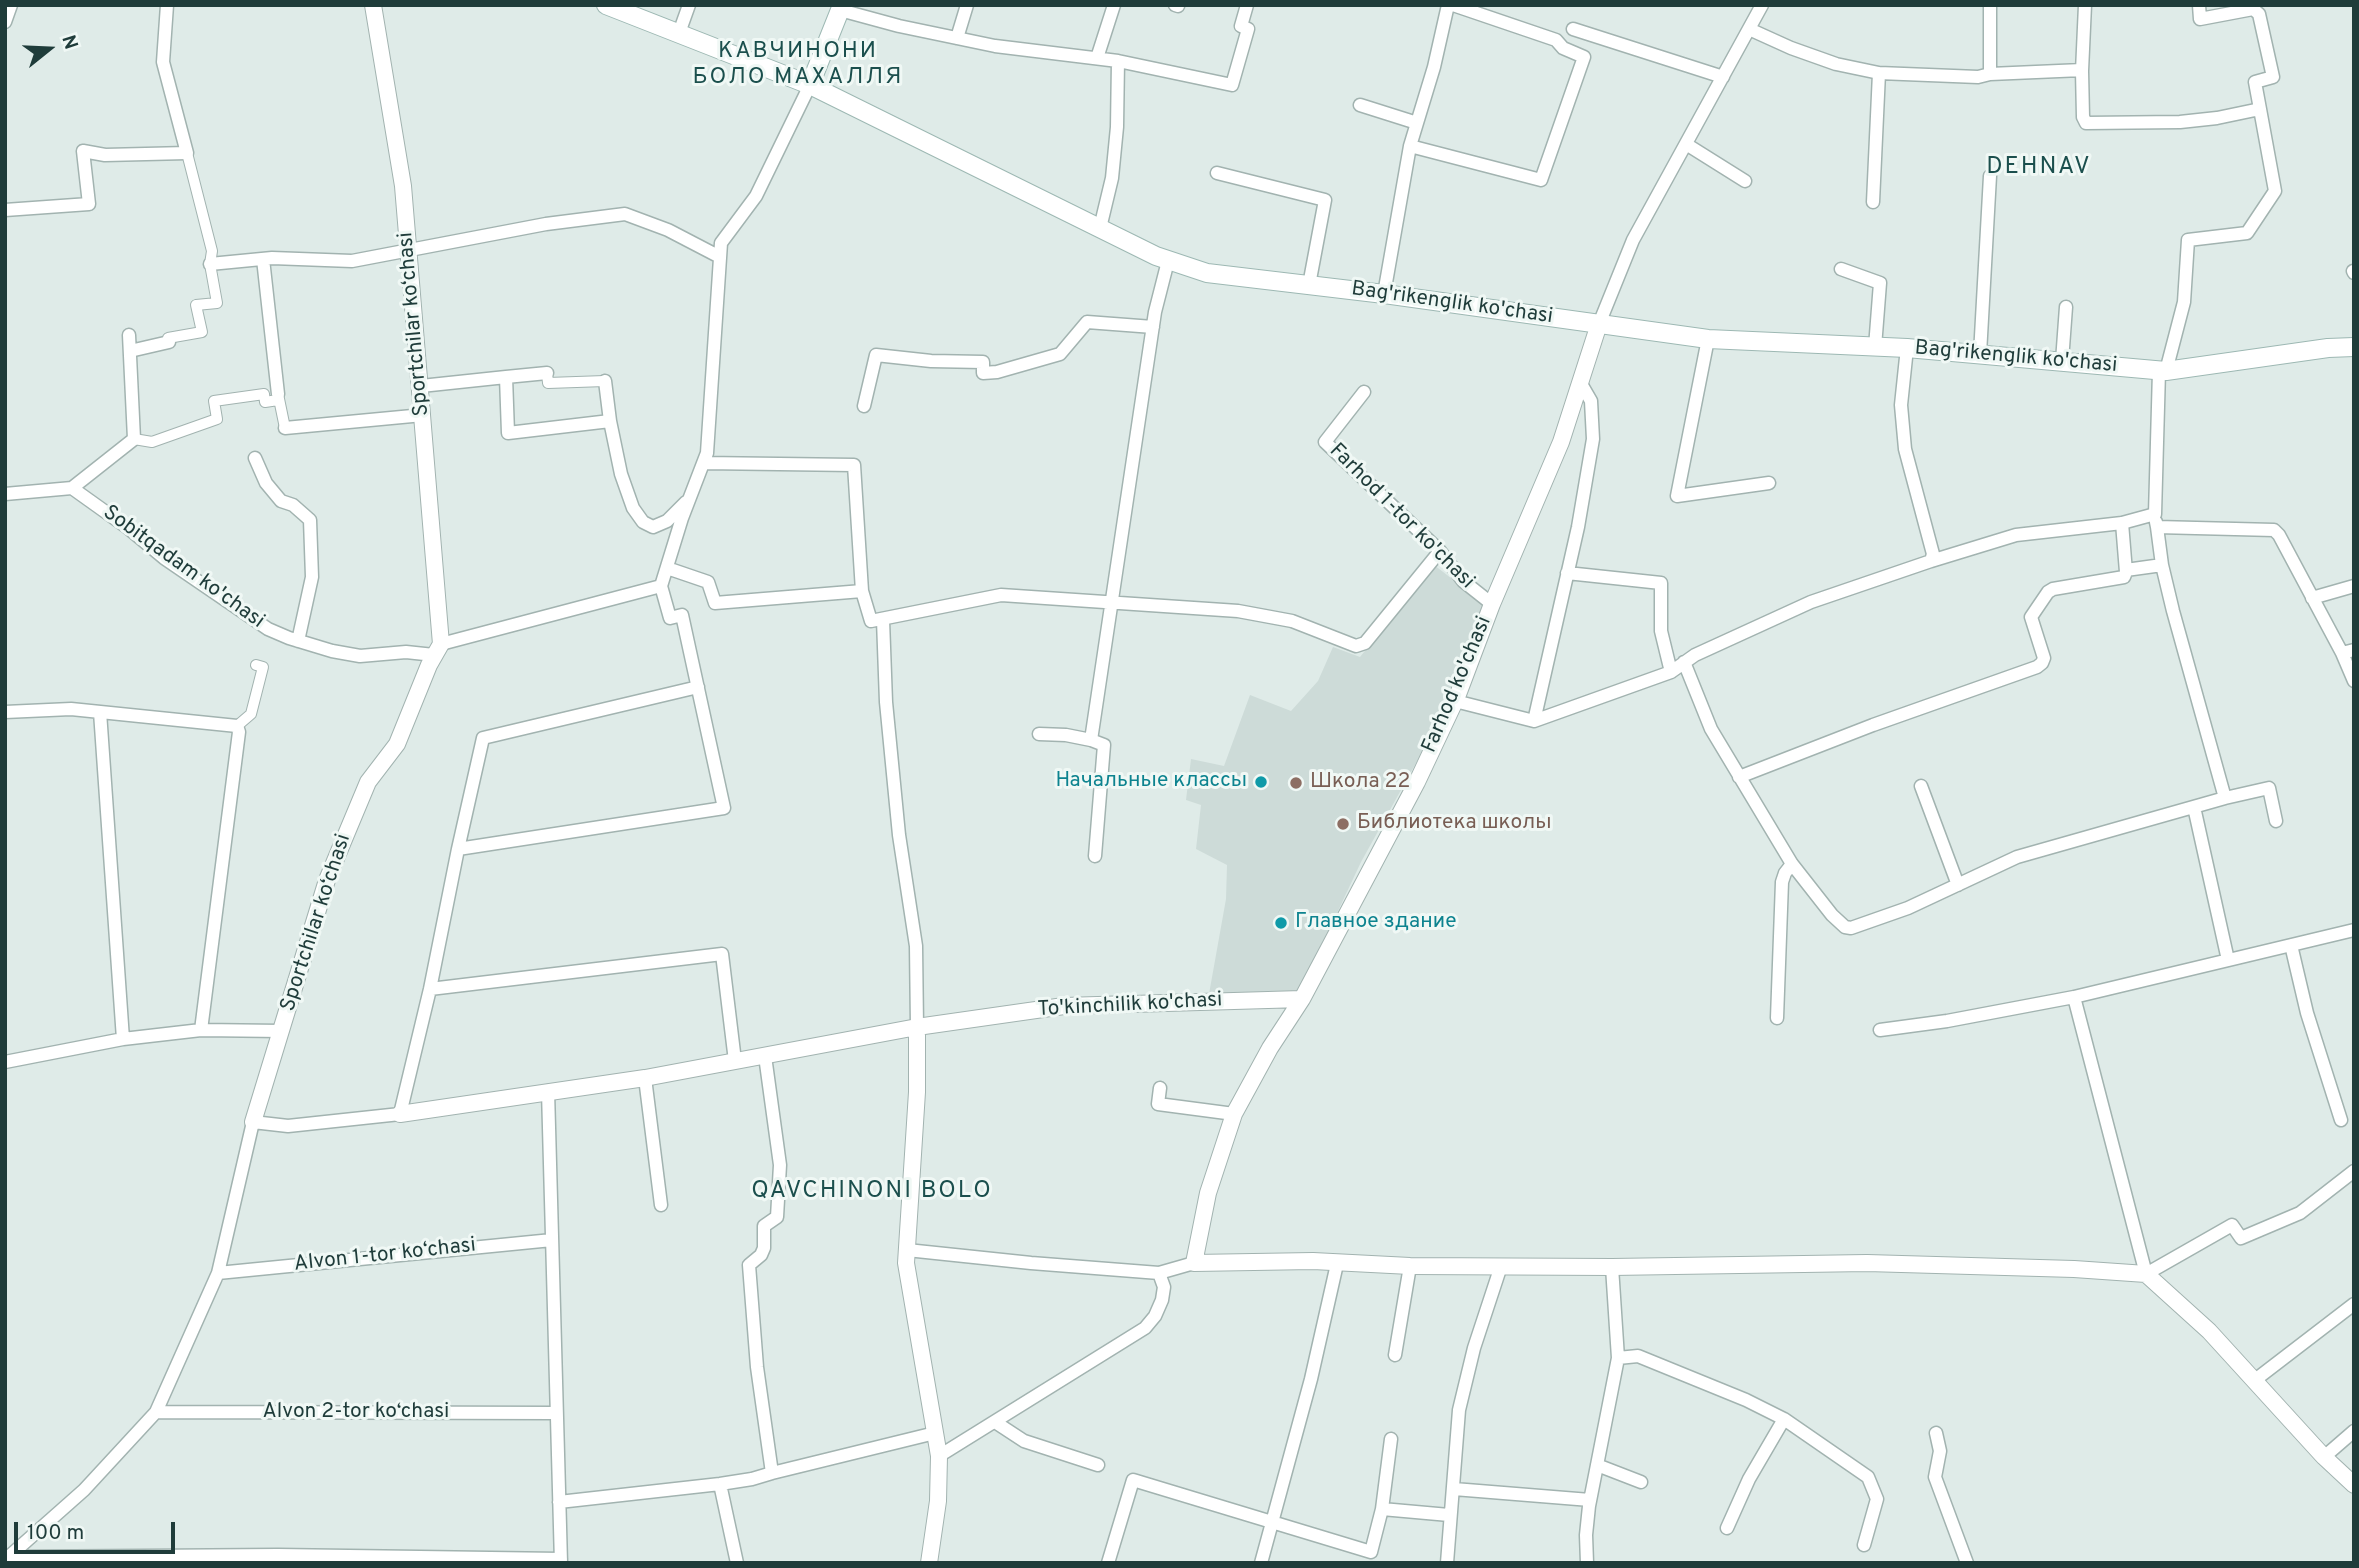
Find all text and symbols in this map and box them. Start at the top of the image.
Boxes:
north arrow [14,14,84,84]
text: N [55,32,82,53]
district label: КАВЧИНОНИ БОЛО МАХАЛЛЯ [694,38,902,92]
district label: DEHNAV [1987,154,2091,182]
street label: Sportchilar ko‘chasi [394,231,436,417]
street label: Bag'rikenglik ko'chasi [1350,277,1554,331]
street label: Bag'rikenglik ko'chasi [1914,337,2118,379]
street label: Farhod 1-tor ko'chasi [1323,439,1479,595]
street label: Sobitqadam ko'chasi [97,501,269,635]
street label: Farhod ko'chasi [1418,613,1498,757]
place label: Начальные классы [1055,769,1247,795]
place label: Школа 22 [1310,770,1410,796]
marker: Начальные классы [1253,774,1269,790]
marker: Школа 22 [1288,775,1304,791]
place label: Библиотека школы [1357,811,1551,837]
marker: Библиотека школы [1335,816,1351,832]
street label: Sportchilar ko‘chasi [276,831,358,1015]
place label: Главное здание [1295,910,1456,936]
marker: Главное здание [1273,915,1289,931]
street label: To'kinchilik ko'chasi [1037,989,1223,1023]
district label: QAVCHINONI BOLO [753,1178,991,1206]
street label: Alvon 1-tor ko‘chasi [293,1234,477,1278]
street label: Alvon 2-tor ko‘chasi [263,1400,449,1426]
scale bar [18,1508,178,1552]
text: 100 m [27,1520,84,1547]

